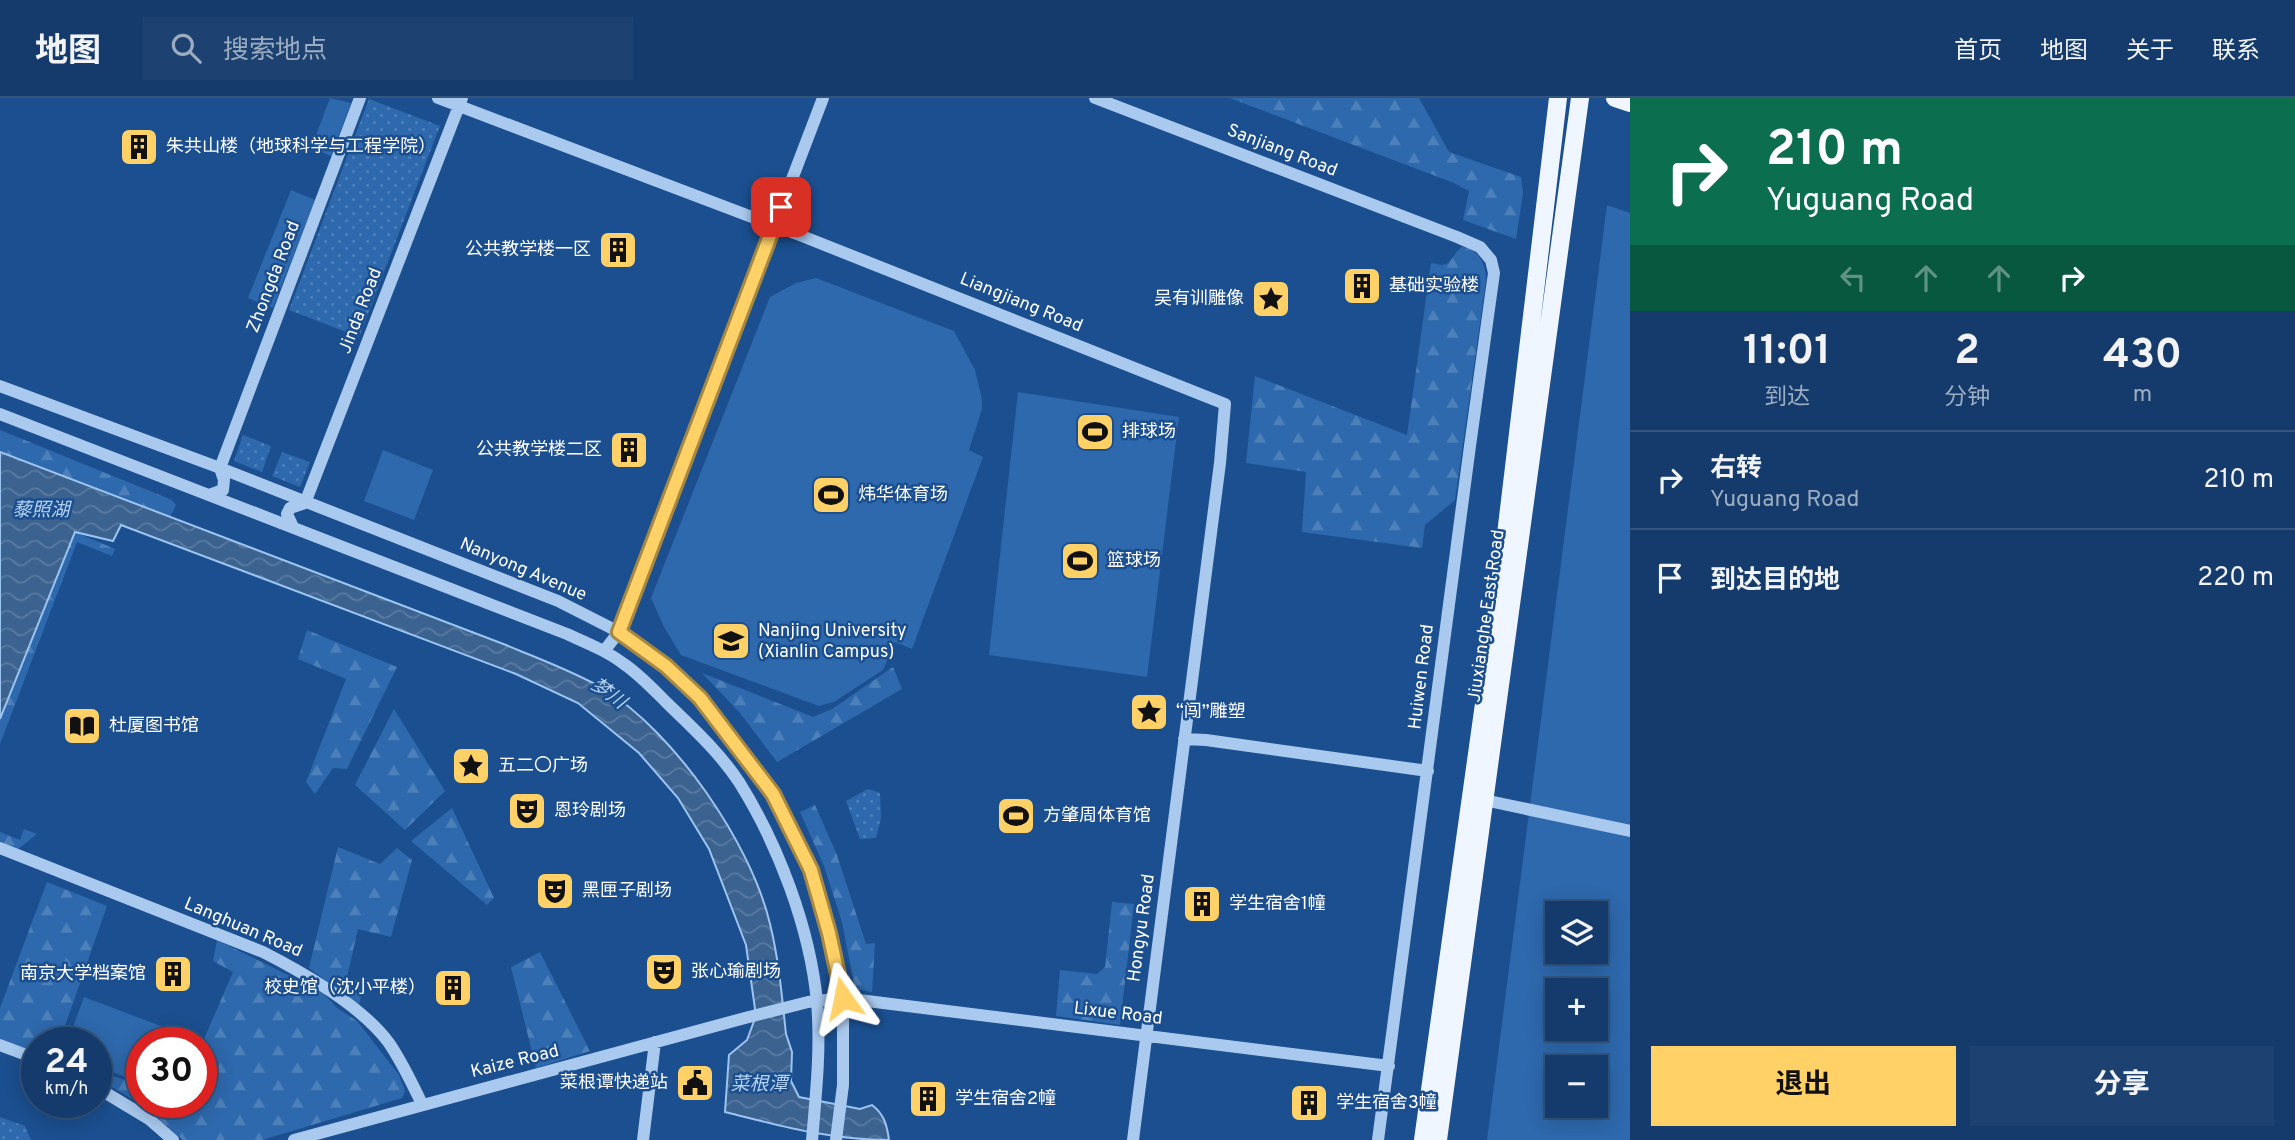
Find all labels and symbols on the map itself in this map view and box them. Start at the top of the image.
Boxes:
street label: Sanjiang Road [1224,119,1340,183]
building icon: 朱共山楼（地球科学与工程学院） [118,126,160,168]
place label: 朱共山楼（地球科学与工程学院） [166,136,436,159]
pin [751,177,811,237]
street label: Zhongda Road [242,218,306,336]
building icon: 公共教学楼一区 [597,229,639,271]
place label: 公共教学楼一区 [465,239,591,262]
street label: Jinda Road [334,265,388,357]
building icon: 基础实验楼 [1341,265,1383,307]
street label: Liangjiang Road [956,268,1086,338]
place label: 基础实验楼 [1389,275,1479,298]
place icon: 吴有训雕像 [1250,278,1292,320]
place label: 吴有训雕像 [1154,288,1244,311]
sports icon: 排球场 [1074,411,1116,453]
place label: 排球场 [1122,421,1176,444]
building icon: 公共教学楼二区 [608,429,650,471]
place label: 公共教学楼二区 [476,439,602,462]
sports icon: 炜华体育场 [810,474,852,516]
place label: 炜华体育场 [858,484,948,507]
water label: 藜照湖 [12,499,72,523]
street label: Jiuxianghe East Road [1463,528,1511,704]
street label: Nanyong Avenue [456,533,590,607]
sports icon: 篮球场 [1059,540,1101,582]
place label: 篮球场 [1107,550,1161,573]
school or university icon: Nanjing University (Xianlin Campus) [710,620,752,662]
place label: Nanjing University (Xianlin Campus) [758,620,906,664]
street label: Huiwen Road [1404,623,1440,731]
water label: 梦川 [586,673,632,716]
place icon: “闯”雕塑 [1128,691,1170,733]
place label: “闯”雕塑 [1176,701,1246,724]
library icon: 杜厦图书馆 [61,705,103,747]
place label: 杜厦图书馆 [109,715,199,738]
place icon: 五二〇广场 [450,745,492,787]
place label: 五二〇广场 [498,755,588,778]
theatre icon: 恩玲剧场 [506,790,548,832]
sports icon: 方肇周体育馆 [995,795,1037,837]
place label: 恩玲剧场 [554,800,626,823]
place label: 方肇周体育馆 [1043,805,1151,828]
theatre icon: 黑匣子剧场 [534,870,576,912]
street label: Hongyu Road [1123,872,1161,984]
place label: 黑匣子剧场 [582,880,672,903]
building icon: 学生宿舍1幢 [1181,883,1223,925]
street label: Langhuan Road [180,893,306,963]
place label: 学生宿舍1幢 [1229,893,1326,916]
theatre icon: 张心瑜剧场 [643,951,685,993]
building icon: 南京大学档案馆 [152,953,194,995]
place label: 张心瑜剧场 [691,961,781,984]
position arrow [806,961,880,1035]
place label: 南京大学档案馆 [20,963,146,986]
building icon: 校史馆（沈小平楼） [432,967,474,1009]
place label: 校史馆（沈小平楼） [264,977,426,1000]
street label: Lixue Road [1072,997,1164,1031]
speed limit sign: 30 [126,1027,217,1118]
street label: Kaize Road [468,1040,562,1084]
public building icon: 菜根谭快递站 [674,1062,716,1104]
place label: 菜根谭快递站 [560,1072,668,1095]
water label: 菜根潭 [730,1073,790,1097]
building icon: 学生宿舍2幢 [907,1078,949,1120]
building icon: 学生宿舍3幢 [1288,1082,1330,1124]
place label: 学生宿舍2幢 [955,1088,1056,1111]
place label: 学生宿舍3幢 [1336,1092,1437,1115]

